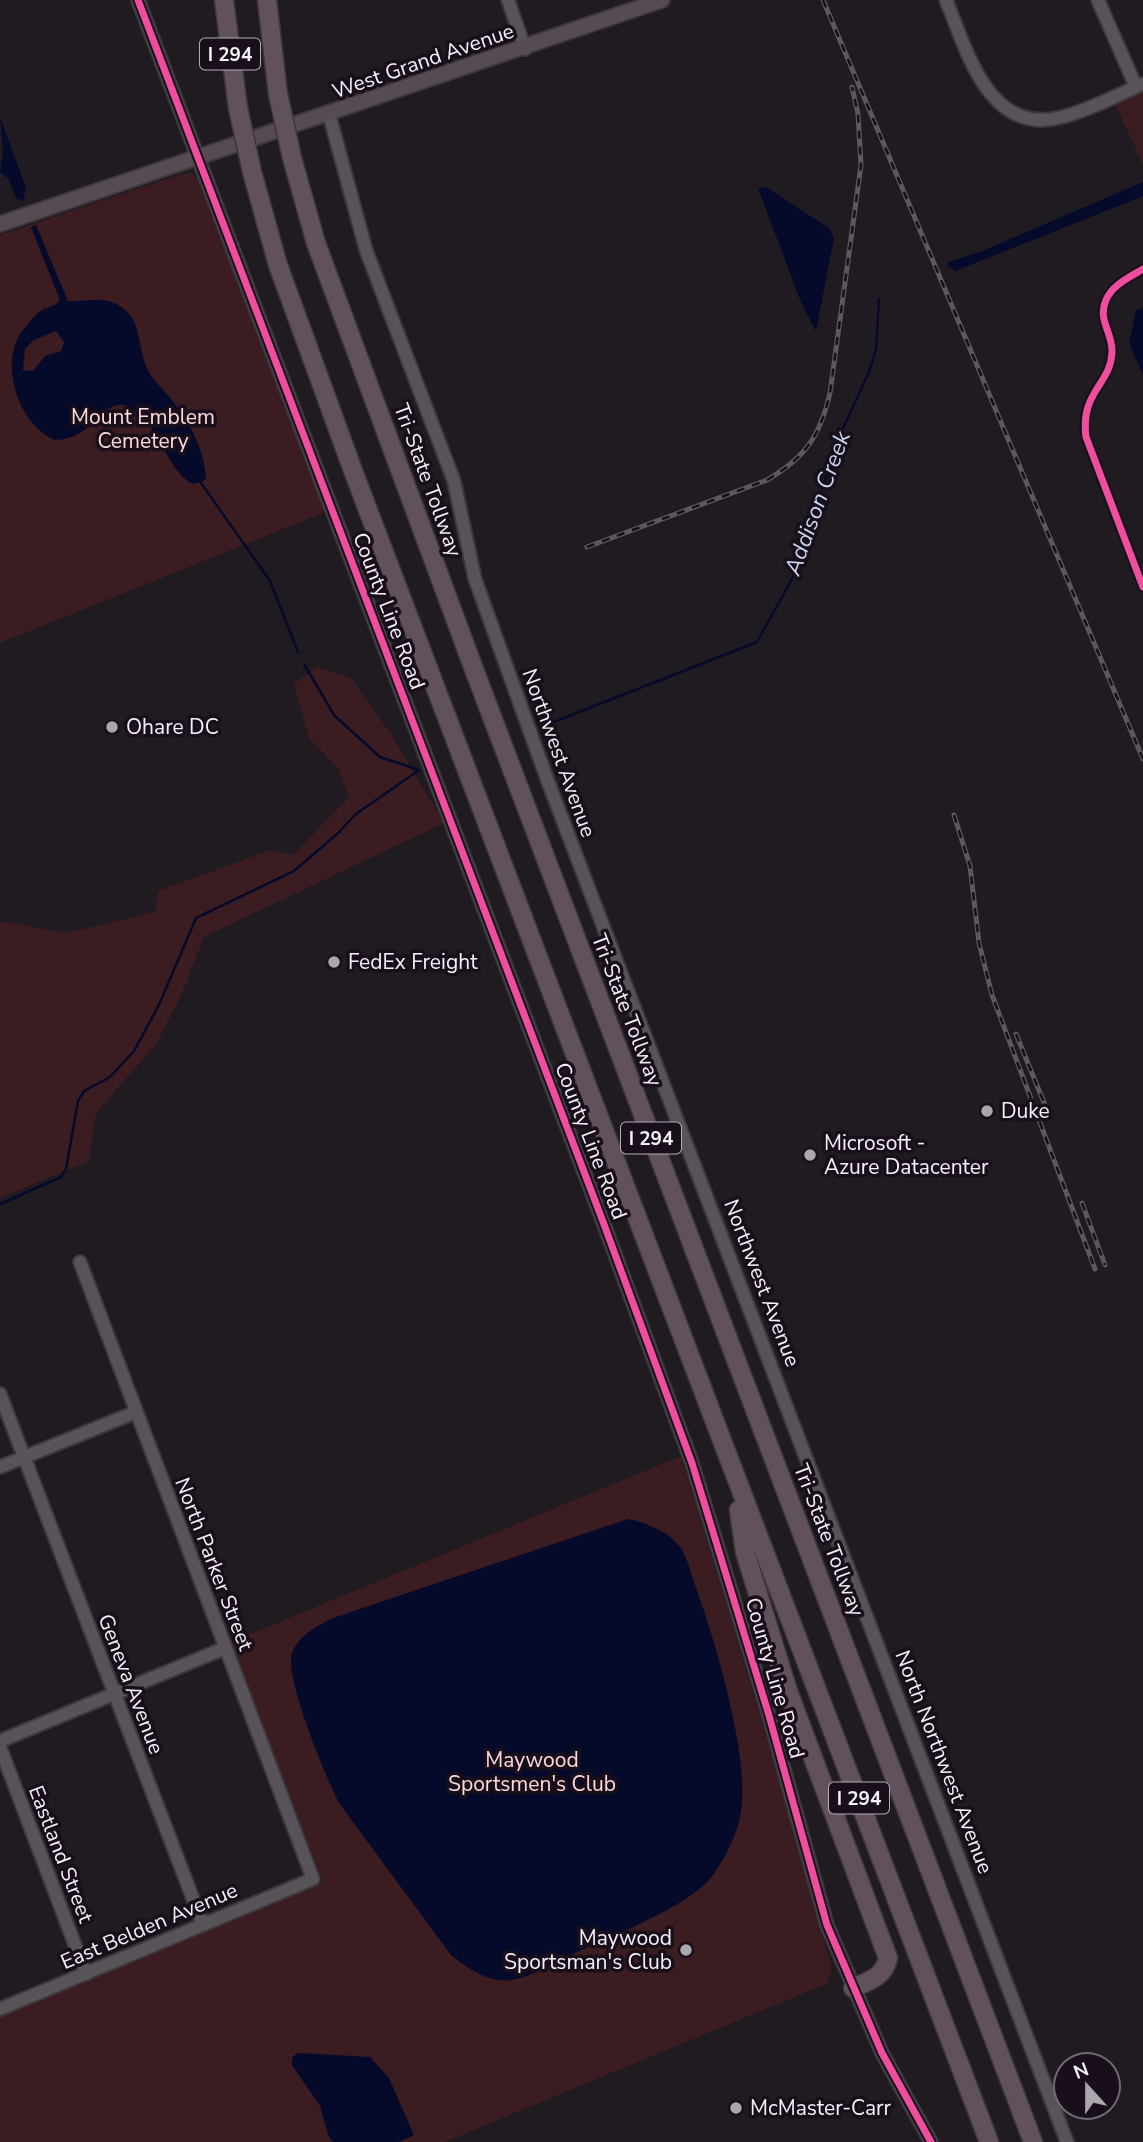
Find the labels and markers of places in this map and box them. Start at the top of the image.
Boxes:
place label: Ohare DC [126,713,219,741]
marker: Ohare DC [104,719,120,735]
place label: FedEx Freight [348,948,478,976]
marker: FedEx Freight [326,954,342,970]
place label: Duke [1001,1097,1050,1125]
marker: Duke [979,1103,995,1119]
place label: Microsoft - Azure Datacenter [824,1129,989,1181]
marker: Microsoft - Azure Datacenter [802,1147,818,1163]
place label: Maywood Sportsman's Club [504,1924,672,1976]
marker: Maywood Sportsman's Club [678,1942,694,1958]
place label: McMaster-Carr [750,2094,892,2122]
marker: McMaster-Carr [728,2100,744,2116]

